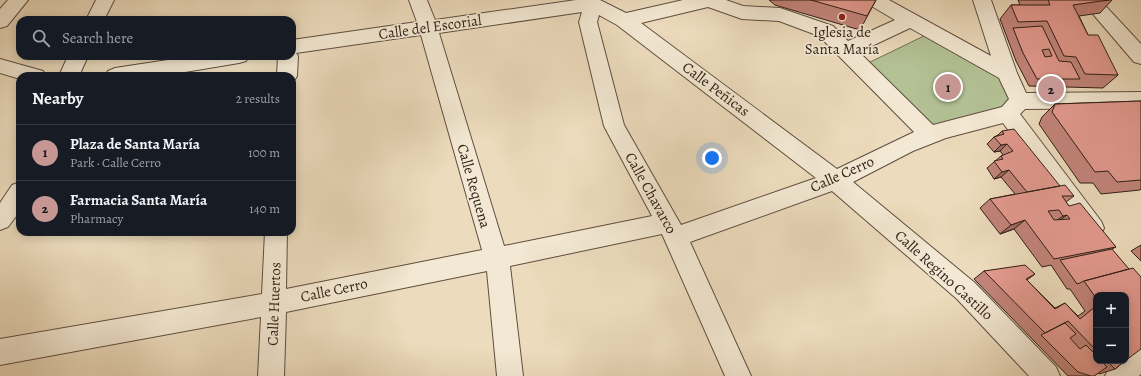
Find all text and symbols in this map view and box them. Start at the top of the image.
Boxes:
street label: Calle del Escorial [377,10,483,44]
marker: Iglesia de Santa María [837,12,847,22]
search box [16,16,296,60]
place label: Iglesia de Santa María [805,22,879,59]
icon: search [30,27,52,49]
text: Search here [62,28,133,48]
street label: Calle Peñicas [678,57,754,121]
pin: 1 [935,72,961,102]
pin: 2 [1038,74,1064,104]
text: Nearby [32,87,83,110]
text: 2 results [236,90,280,107]
text: Plaza de Santa María [70,134,200,154]
street label: Calle Requena [452,142,496,230]
text: 1 [43,144,47,161]
text: 100 m [248,144,280,161]
your location [702,148,722,168]
street label: Calle Chavarco [620,149,682,237]
street label: Calle Cerro [807,151,877,197]
text: Park · Calle Cerro [70,154,161,171]
text: Farmacia Santa María [70,190,207,210]
text: 2 [42,200,48,217]
text: 140 m [249,200,280,217]
text: Pharmacy [70,210,123,227]
street label: Calle Regino Castillo [891,226,997,324]
street label: Calle Huertos [263,262,285,346]
street label: Calle Cerro [299,273,369,307]
map controls [1093,292,1129,364]
button: + [1093,292,1129,328]
button: − [1093,328,1129,364]

